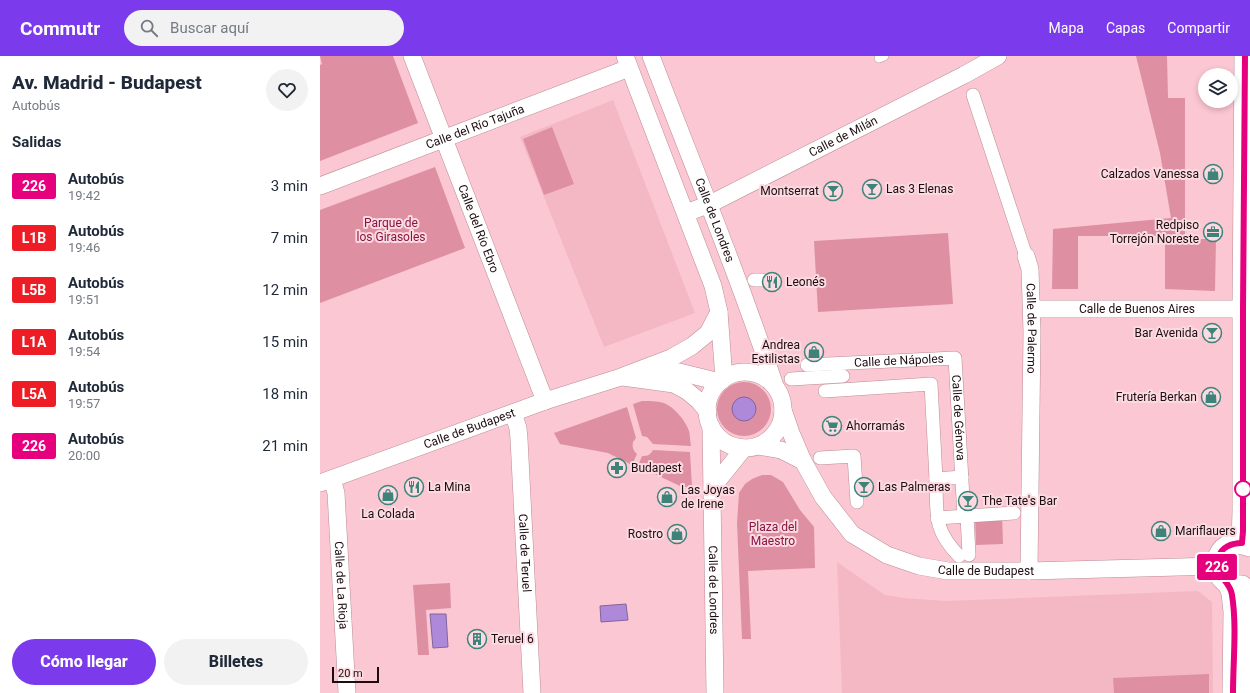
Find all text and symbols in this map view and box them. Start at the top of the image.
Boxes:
search box [124,10,404,46]
text: Commutr [20,17,100,40]
icon: search [138,17,160,39]
text: Buscar aquí [170,19,249,37]
text: Mapa [1049,20,1084,36]
text: Capas [1106,20,1145,36]
text: Compartir [1167,20,1230,36]
map controls [1198,68,1238,108]
button: layers [1198,68,1238,108]
button: heart [266,69,308,111]
text: Av. Madrid - Budapest [12,71,202,94]
text: Autobús [12,98,60,113]
street label: Calle del Río Tajuña [424,102,526,152]
street label: Calle de Milán [806,113,880,160]
text: Salidas [12,133,61,151]
shop icon: Calzados Vanessa [1202,163,1224,185]
place label: Calzados Vanessa [1101,167,1199,181]
text: Autobús [68,170,124,188]
street label: Calle de Londres [692,176,737,264]
text: 3 min [271,177,308,195]
text: 226 [22,178,46,194]
bar icon: Las 3 Elenas [861,178,883,200]
bar icon: Montserrat [822,180,844,202]
place label: Las 3 Elenas [886,182,953,196]
street label: Calle del Río Ebro [455,183,502,275]
place label: Montserrat [760,184,819,198]
text: 19:42 [68,188,100,203]
park label: Parque de los Girasoles [357,216,425,244]
place label: Redpiso Torrejón Noreste [1110,218,1199,246]
office icon: Redpiso Torrejón Noreste [1202,221,1224,243]
text: Autobús [68,222,124,240]
text: 7 min [271,229,308,247]
text: L1B [22,230,46,246]
text: 19:46 [68,240,100,255]
restaurant icon: Leonés [761,271,783,293]
text: Autobús [68,274,124,292]
place label: Leonés [786,275,825,289]
text: 12 min [262,281,308,299]
text: L5B [22,282,46,298]
street label: Calle de Palermo [1023,283,1039,374]
text: 19:51 [68,292,100,307]
street label: Calle de Buenos Aires [1079,302,1195,316]
bar icon: Bar Avenida [1201,322,1223,344]
text: Autobús [68,326,124,344]
place label: Bar Avenida [1134,326,1198,340]
text: 15 min [262,333,308,351]
text: L1A [21,334,47,350]
place label: Andrea Estilistas [751,338,800,366]
shop icon: Andrea Estilistas [803,341,825,363]
text: 19:54 [68,344,100,359]
street label: Calle de Nápoles [854,352,944,370]
street label: Calle de Génova [949,374,968,461]
text: Autobús [68,378,124,396]
text: 18 min [262,385,308,403]
text: L5A [21,386,47,402]
shop icon: Frutería Berkan [1200,386,1222,408]
place label: Frutería Berkan [1116,390,1197,404]
text: 19:57 [68,396,100,411]
street label: Calle de Budapest [422,405,517,452]
supermarket icon: Ahorramás [821,415,843,437]
place label: Ahorramás [846,419,905,433]
text: Autobús [68,430,124,448]
text: 21 min [262,437,308,455]
text: 226 [22,438,46,454]
text: 20:00 [68,448,100,463]
pharmacy icon: Budapest [606,457,628,479]
place label: Budapest [631,461,682,475]
restaurant icon: La Mina [403,476,425,498]
bar icon: Las Palmeras [853,476,875,498]
place label: La Mina [428,480,471,494]
place label: Las Palmeras [878,480,951,494]
unlabelled marker [1234,480,1250,498]
place label: Las Joyas de Irene [681,483,735,511]
shop icon: La Colada [377,484,399,506]
shop icon: Las Joyas de Irene [656,486,678,508]
bar icon: The Tate's Bar [957,490,979,512]
place label: The Tate's Bar [982,494,1057,508]
place label: La Colada [361,507,415,521]
street label: Calle de Teruel [516,513,534,593]
park label: Plaza del Maestro [749,520,797,548]
shop icon: Mariflauers [1150,520,1172,542]
shop icon: Rostro [666,523,688,545]
place label: Mariflauers [1175,524,1236,538]
place label: Rostro [628,527,663,541]
street label: Calle de La Rioja [332,541,350,630]
street label: Calle de Londres [706,545,721,635]
line badge: 226 [1194,554,1240,580]
text: 226 [1205,559,1229,575]
street label: Calle de Budapest [937,562,1034,578]
building icon: Teruel 6 [466,628,488,650]
place label: Teruel 6 [491,632,534,646]
button: Cómo llegar [12,639,156,685]
button: Billetes [164,639,308,685]
scale bar [332,665,379,684]
text: 20 m [338,667,363,680]

